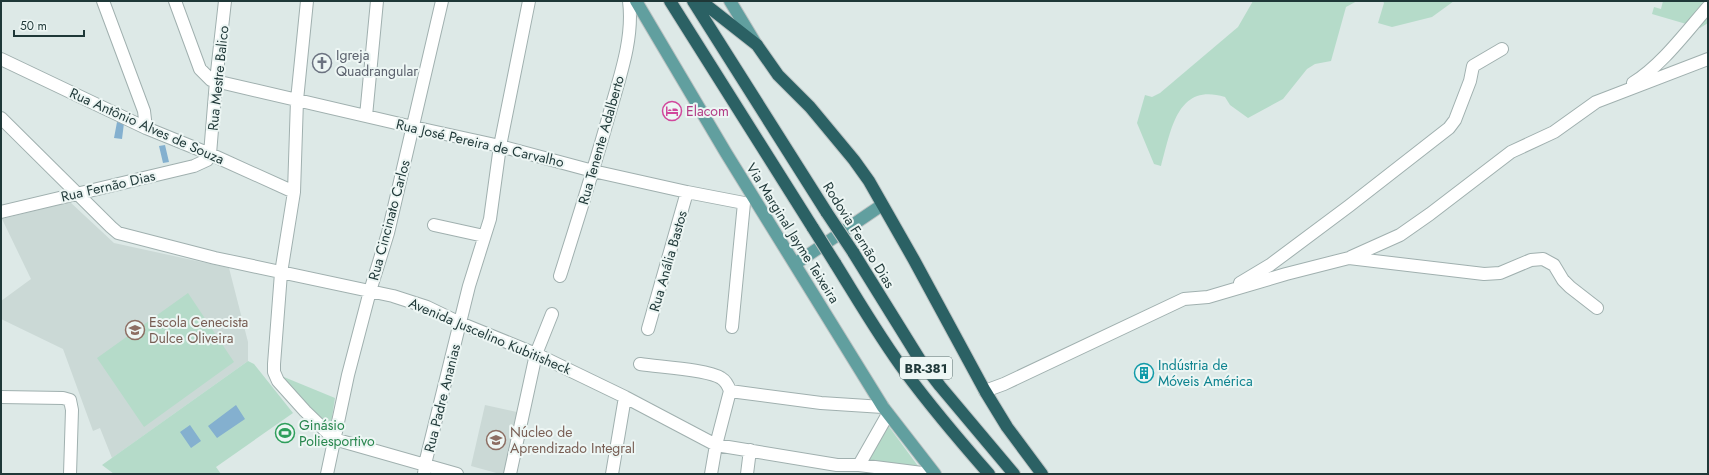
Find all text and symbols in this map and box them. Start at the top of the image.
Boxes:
scale bar [14,12,84,38]
text: 50 m [20,17,47,35]
street label: Rua Mestre Balico [203,24,233,131]
place label: Igreja Quadrangular [336,45,418,81]
church icon: Igreja Quadrangular [311,52,333,74]
street label: Rua Tenente Adalberto [573,73,629,207]
street label: Rua Antônio Alves de Souza [67,83,227,169]
hotel icon: Elacom [661,100,683,122]
place label: Elacom [686,101,729,121]
street label: Rua José Pereira de Carvalho [394,114,566,172]
street label: Rua Cincinato Carlos [363,157,415,282]
street label: Via Marginal Jayme Teixeira [742,159,844,307]
street label: Rua Fernão Dias [59,165,157,207]
street label: Rodovia Fernão Dias [818,178,900,292]
street label: Rua Anália Bastos [644,208,692,314]
street label: Avenida Juscelino Kubitisheck [406,293,575,380]
place label: Escola Cenecista Dulce Oliveira [149,312,248,348]
school or university icon: Escola Cenecista Dulce Oliveira [124,319,146,341]
street label: Rua Padre Ananias [419,341,465,454]
place label: Indústria de Móveis América [1158,355,1253,391]
road number: BR-381 [900,357,952,379]
building icon: Indústria de Móveis América [1133,362,1155,384]
place label: Ginásio Poliesportivo [299,415,375,451]
sports icon: Ginásio Poliesportivo [274,422,296,444]
place label: Núcleo de Aprendizado Integral [510,422,635,458]
school or university icon: Núcleo de Aprendizado Integral [485,429,507,451]

